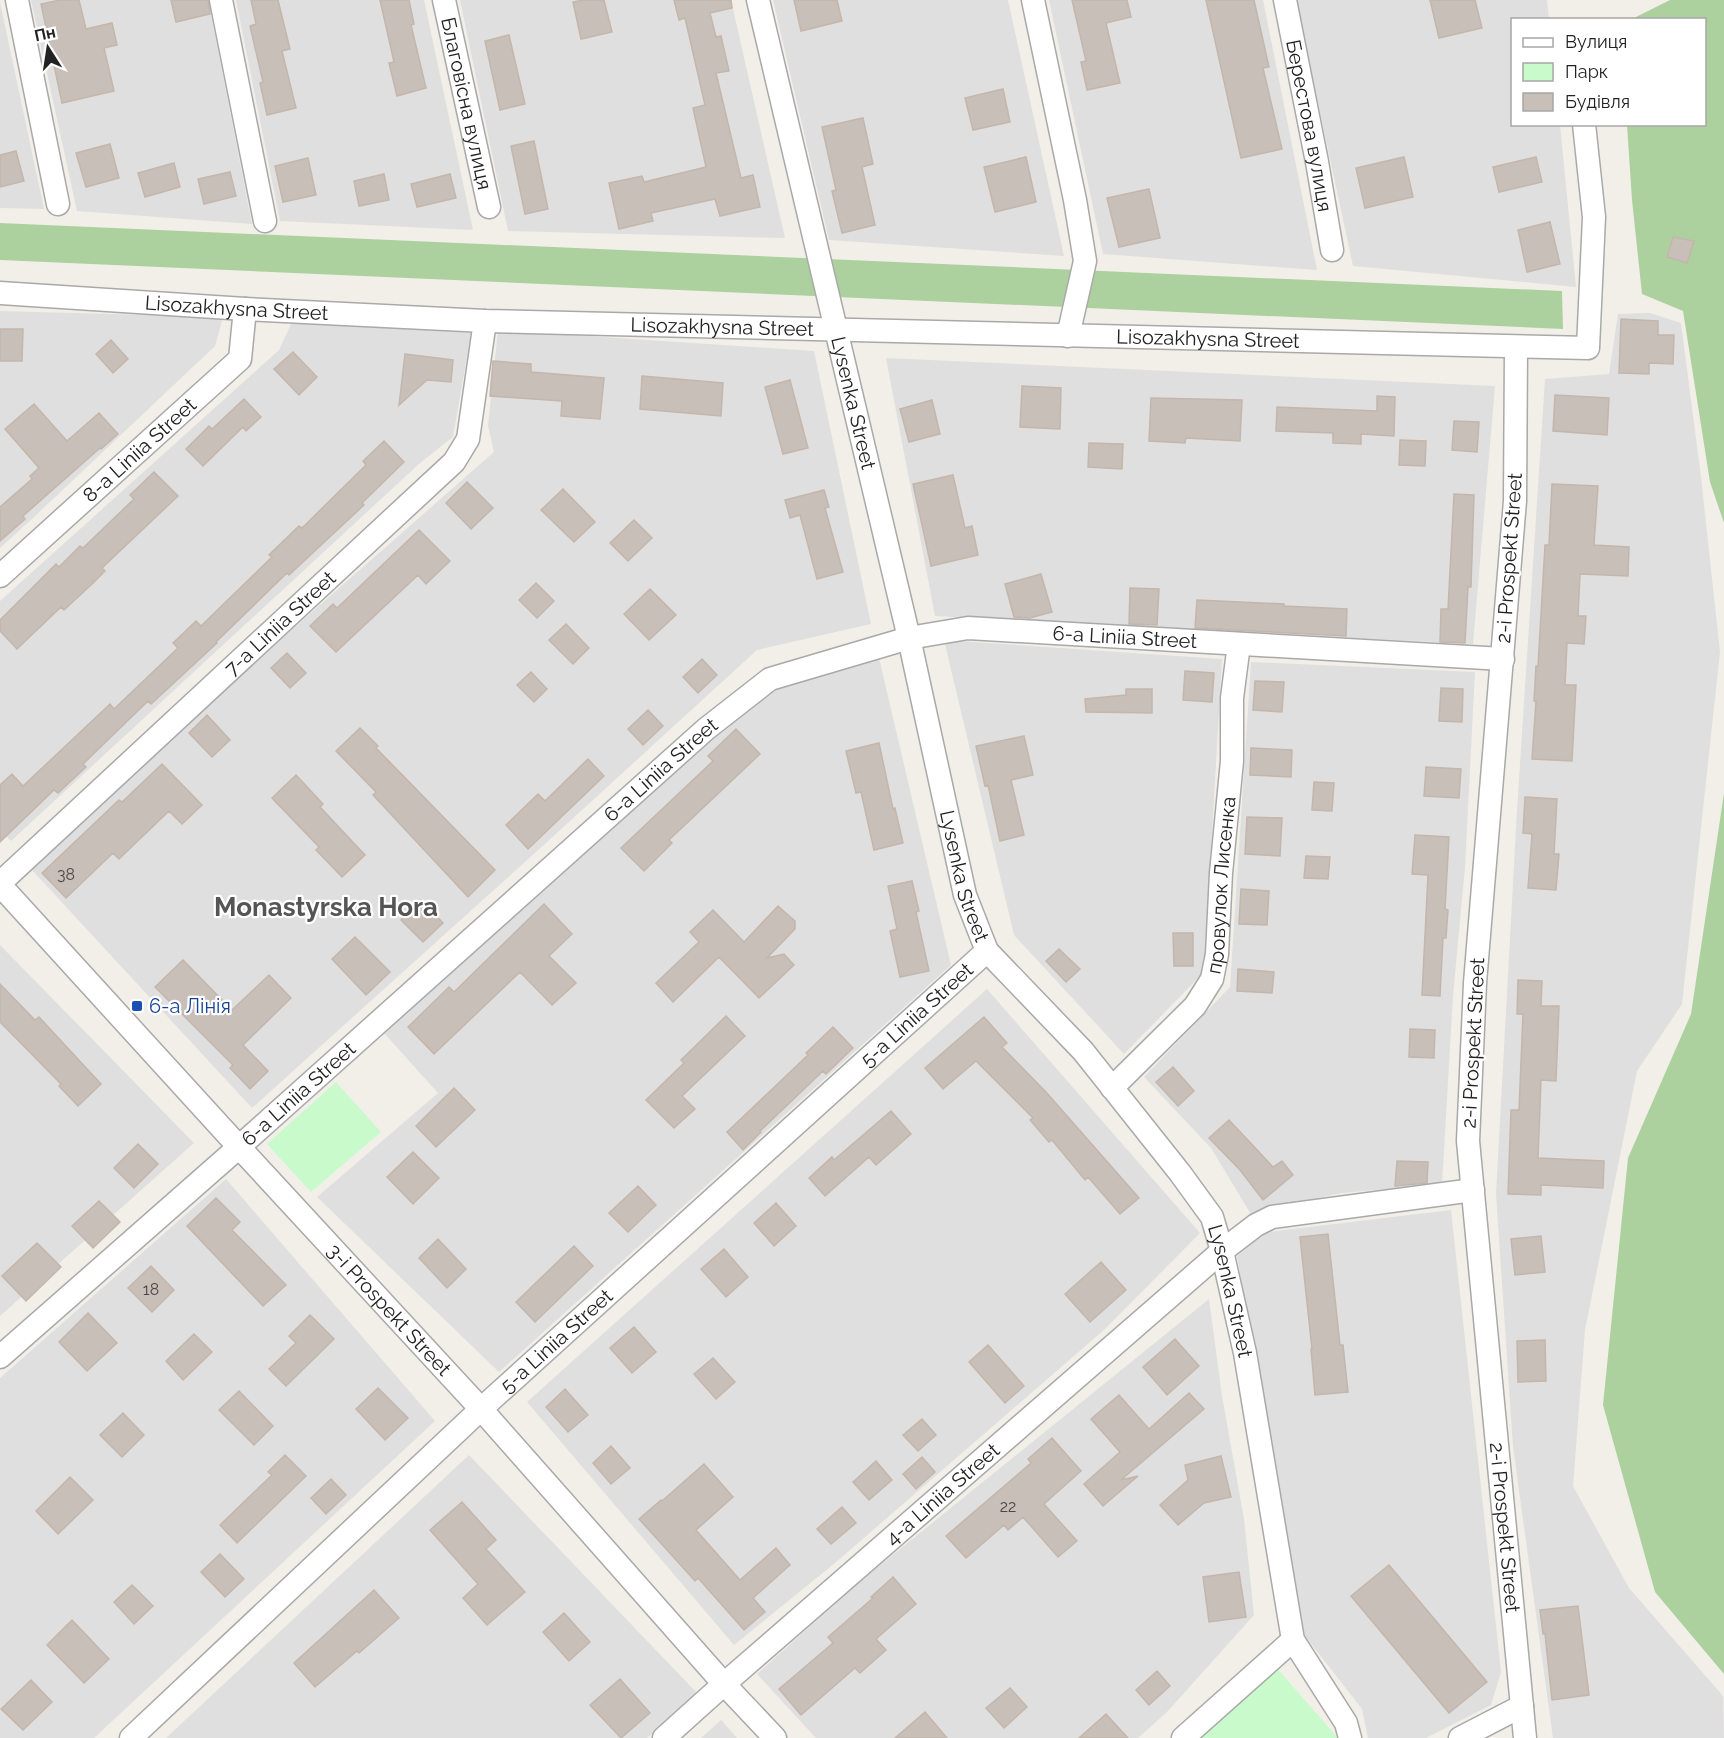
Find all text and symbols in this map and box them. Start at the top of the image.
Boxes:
street label: Благовісна вулиця [436,15,497,192]
north arrow [18,18,78,78]
legend [1511,18,1706,126]
text: Пн [33,22,57,45]
text: Вулиця [1565,31,1627,52]
street label: Берестова вулиця [1281,37,1337,214]
text: Парк [1565,61,1608,82]
text: Будівля [1565,91,1630,112]
street label: Lisozakhysna Street [144,290,329,325]
street label: Lisozakhysna Street [630,313,814,341]
street label: Lisozakhysna Street [1116,324,1300,353]
street label: Lysenka Street [826,334,881,472]
street label: 8-a Liniia Street [78,392,201,507]
street label: 2-i Prospekt Street [1491,472,1527,644]
street label: 7-a Liniia Street [220,566,341,681]
street label: 6-a Liniia Street [1052,621,1198,653]
street label: 6-a Liniia Street [599,712,723,827]
street label: провулок Лисенка [1201,795,1240,976]
street label: Lysenka Street [935,808,994,945]
house number: 38 [57,865,75,884]
district label: Monastyrska Hora [214,892,438,922]
street label: 5-a Liniia Street [856,957,978,1072]
street label: 2-i Prospekt Street [1457,957,1489,1129]
place label: 6-а Лінія [149,994,231,1018]
marker: 6-а Лінія [130,999,144,1013]
street label: 6-a Liniia Street [237,1036,361,1151]
street label: Lysenka Street [1203,1222,1258,1359]
street label: 3-i Prospekt Street [322,1239,456,1381]
house number: 18 [143,1280,159,1299]
street label: 5-a Liniia Street [495,1284,618,1398]
street label: 4-a Liniia Street [880,1438,1004,1550]
street label: 2-i Prospekt Street [1485,1441,1525,1614]
house number: 22 [1000,1497,1016,1516]

